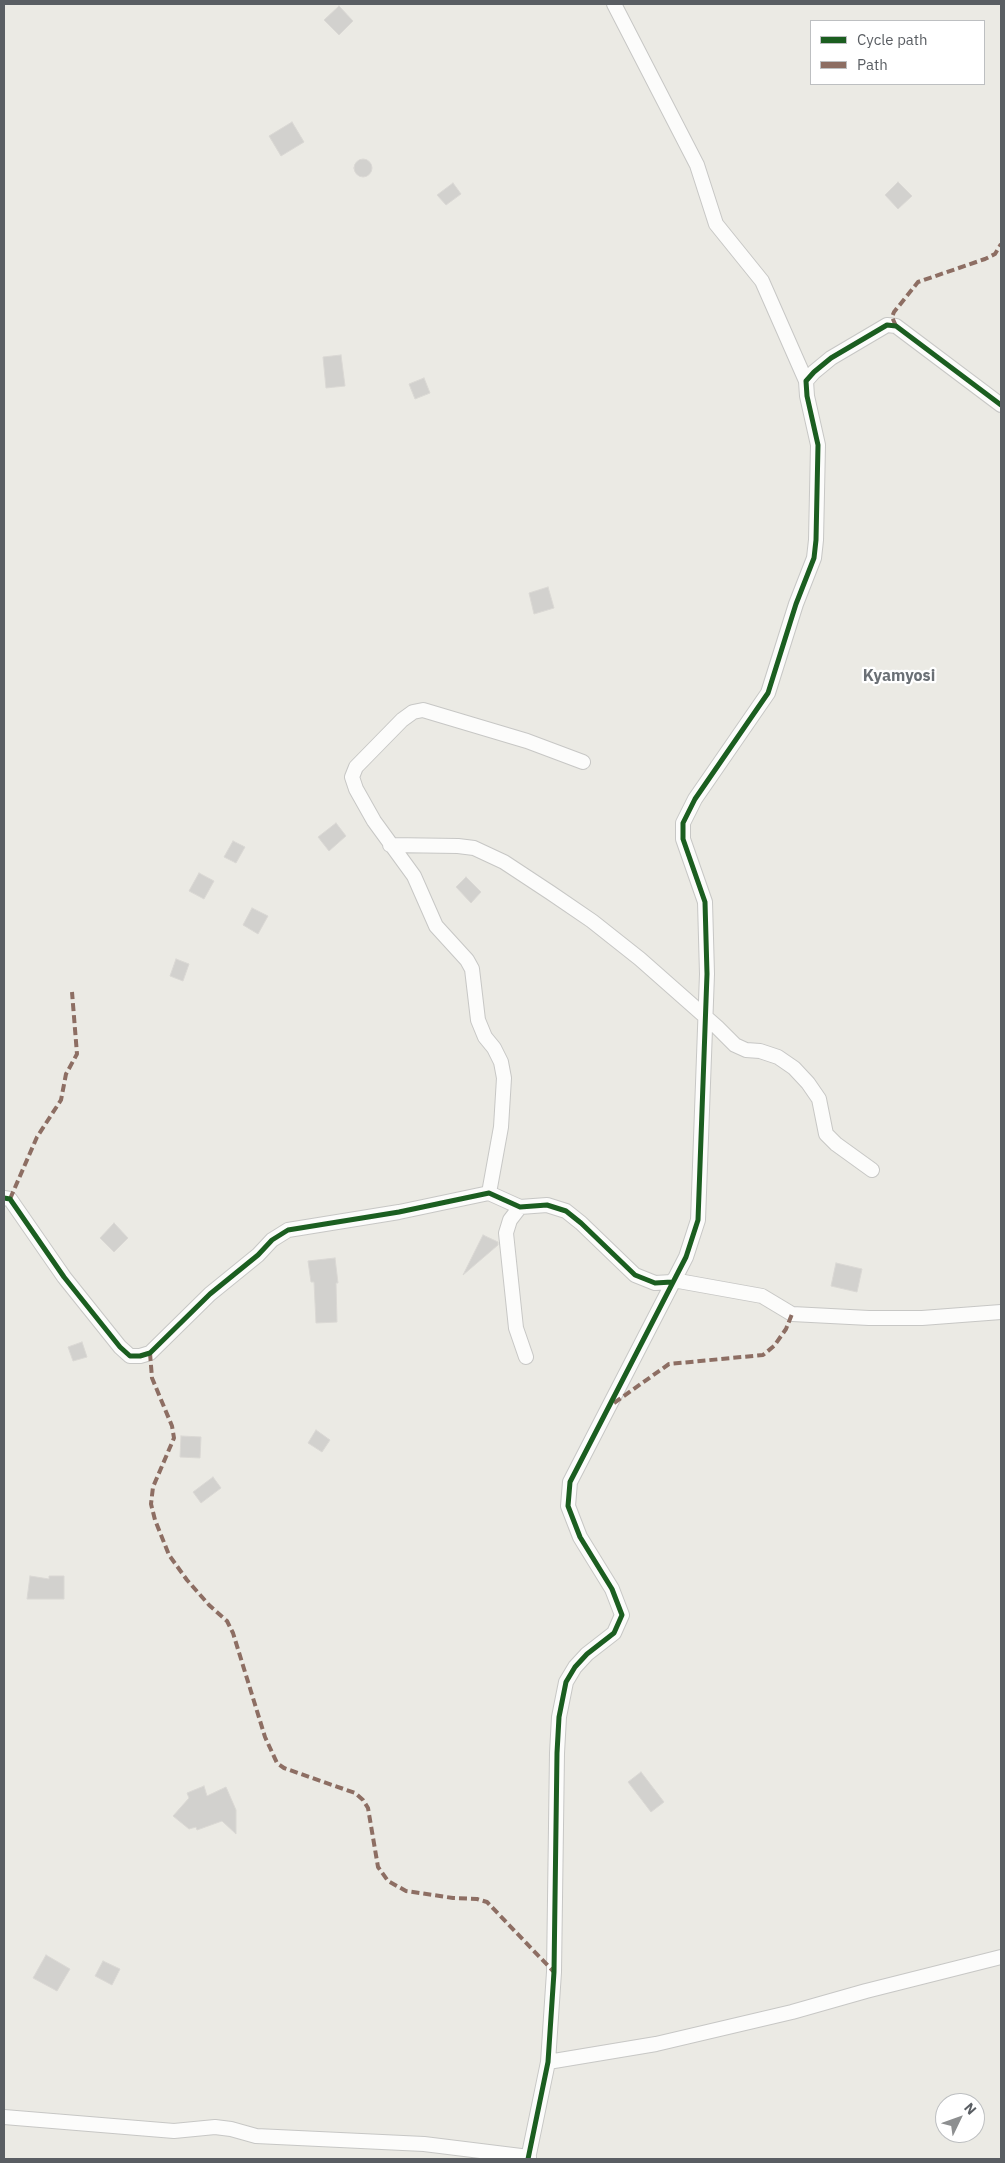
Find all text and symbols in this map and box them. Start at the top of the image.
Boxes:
legend [810,20,985,85]
text: Cycle path [857,30,928,49]
text: Path [857,55,888,74]
district label: Kyamyosi [863,666,935,686]
north arrow [935,2093,985,2143]
text: N [960,2099,980,2118]

